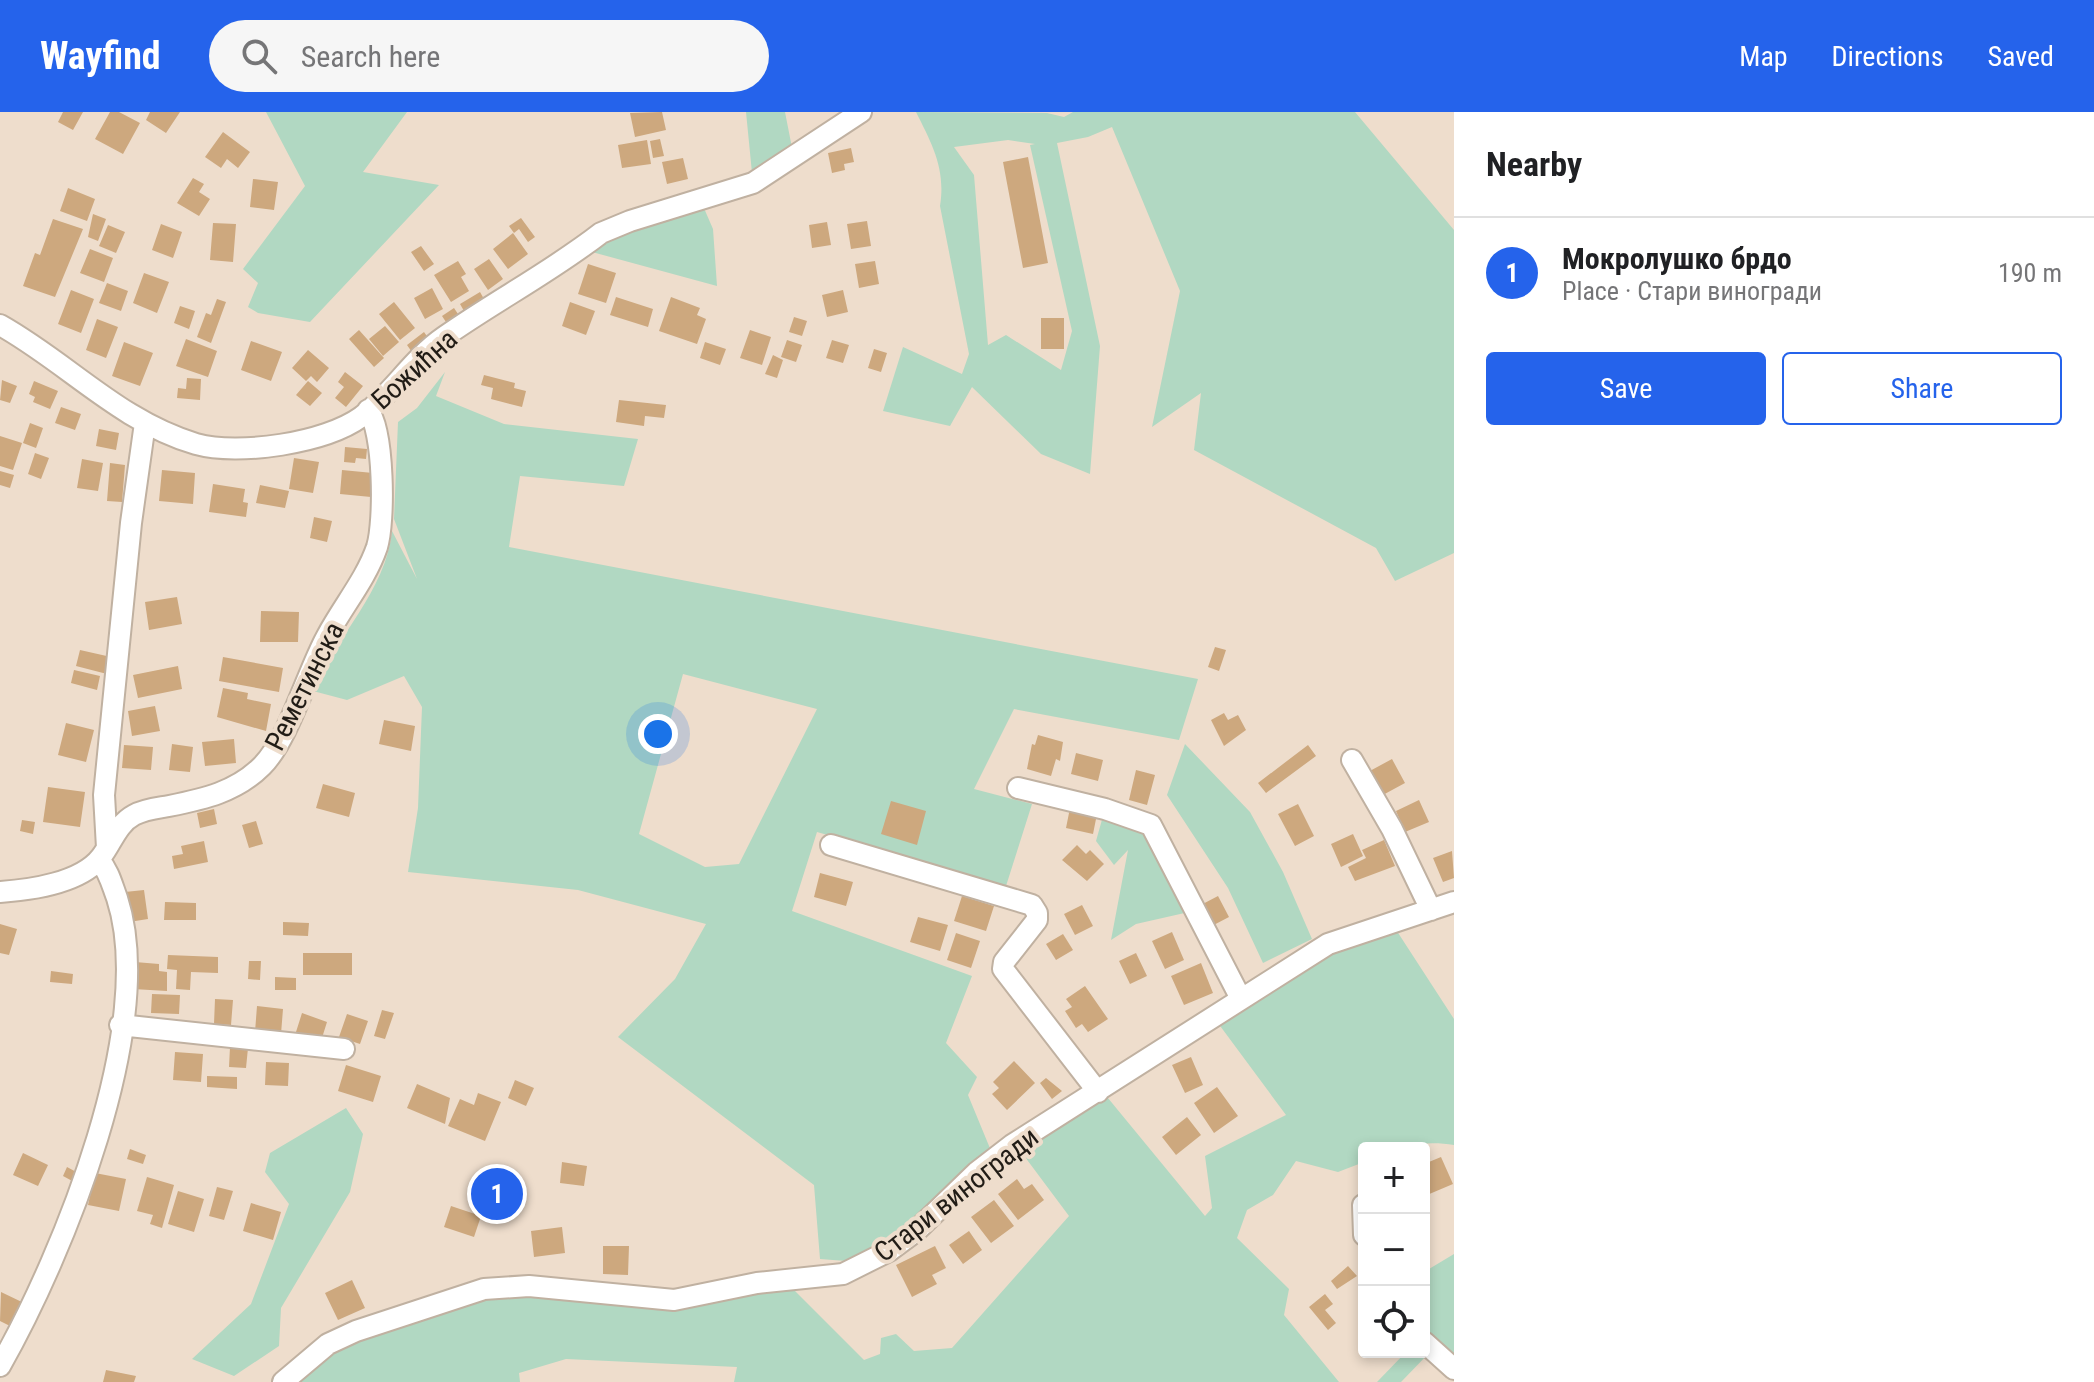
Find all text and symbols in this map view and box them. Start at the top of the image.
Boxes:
search box [209,20,769,92]
text: Wayfind [40,34,161,78]
icon: search [237,34,281,78]
text: Search here [301,39,440,74]
text: Map [1739,40,1788,73]
text: Directions [1832,40,1943,73]
text: Saved [1987,40,2054,73]
text: Nearby [1486,144,1582,184]
text: Мокролушко брдо [1562,241,1792,276]
text: 1 [1505,258,1519,288]
text: 190 m [1998,258,2062,288]
text: Place · Стари виногради [1562,276,1822,306]
street label: Божићна [365,322,464,416]
button: Save [1486,352,1766,425]
button: Share [1782,352,2062,425]
street label: Реметинска [258,616,351,756]
your location [638,714,678,754]
street label: Стари виногради [868,1120,1045,1269]
map controls [1358,1142,1430,1358]
button: + [1358,1142,1430,1214]
pin: 1 [471,1164,523,1224]
button: − [1358,1214,1430,1286]
button: locate [1358,1286,1430,1358]

